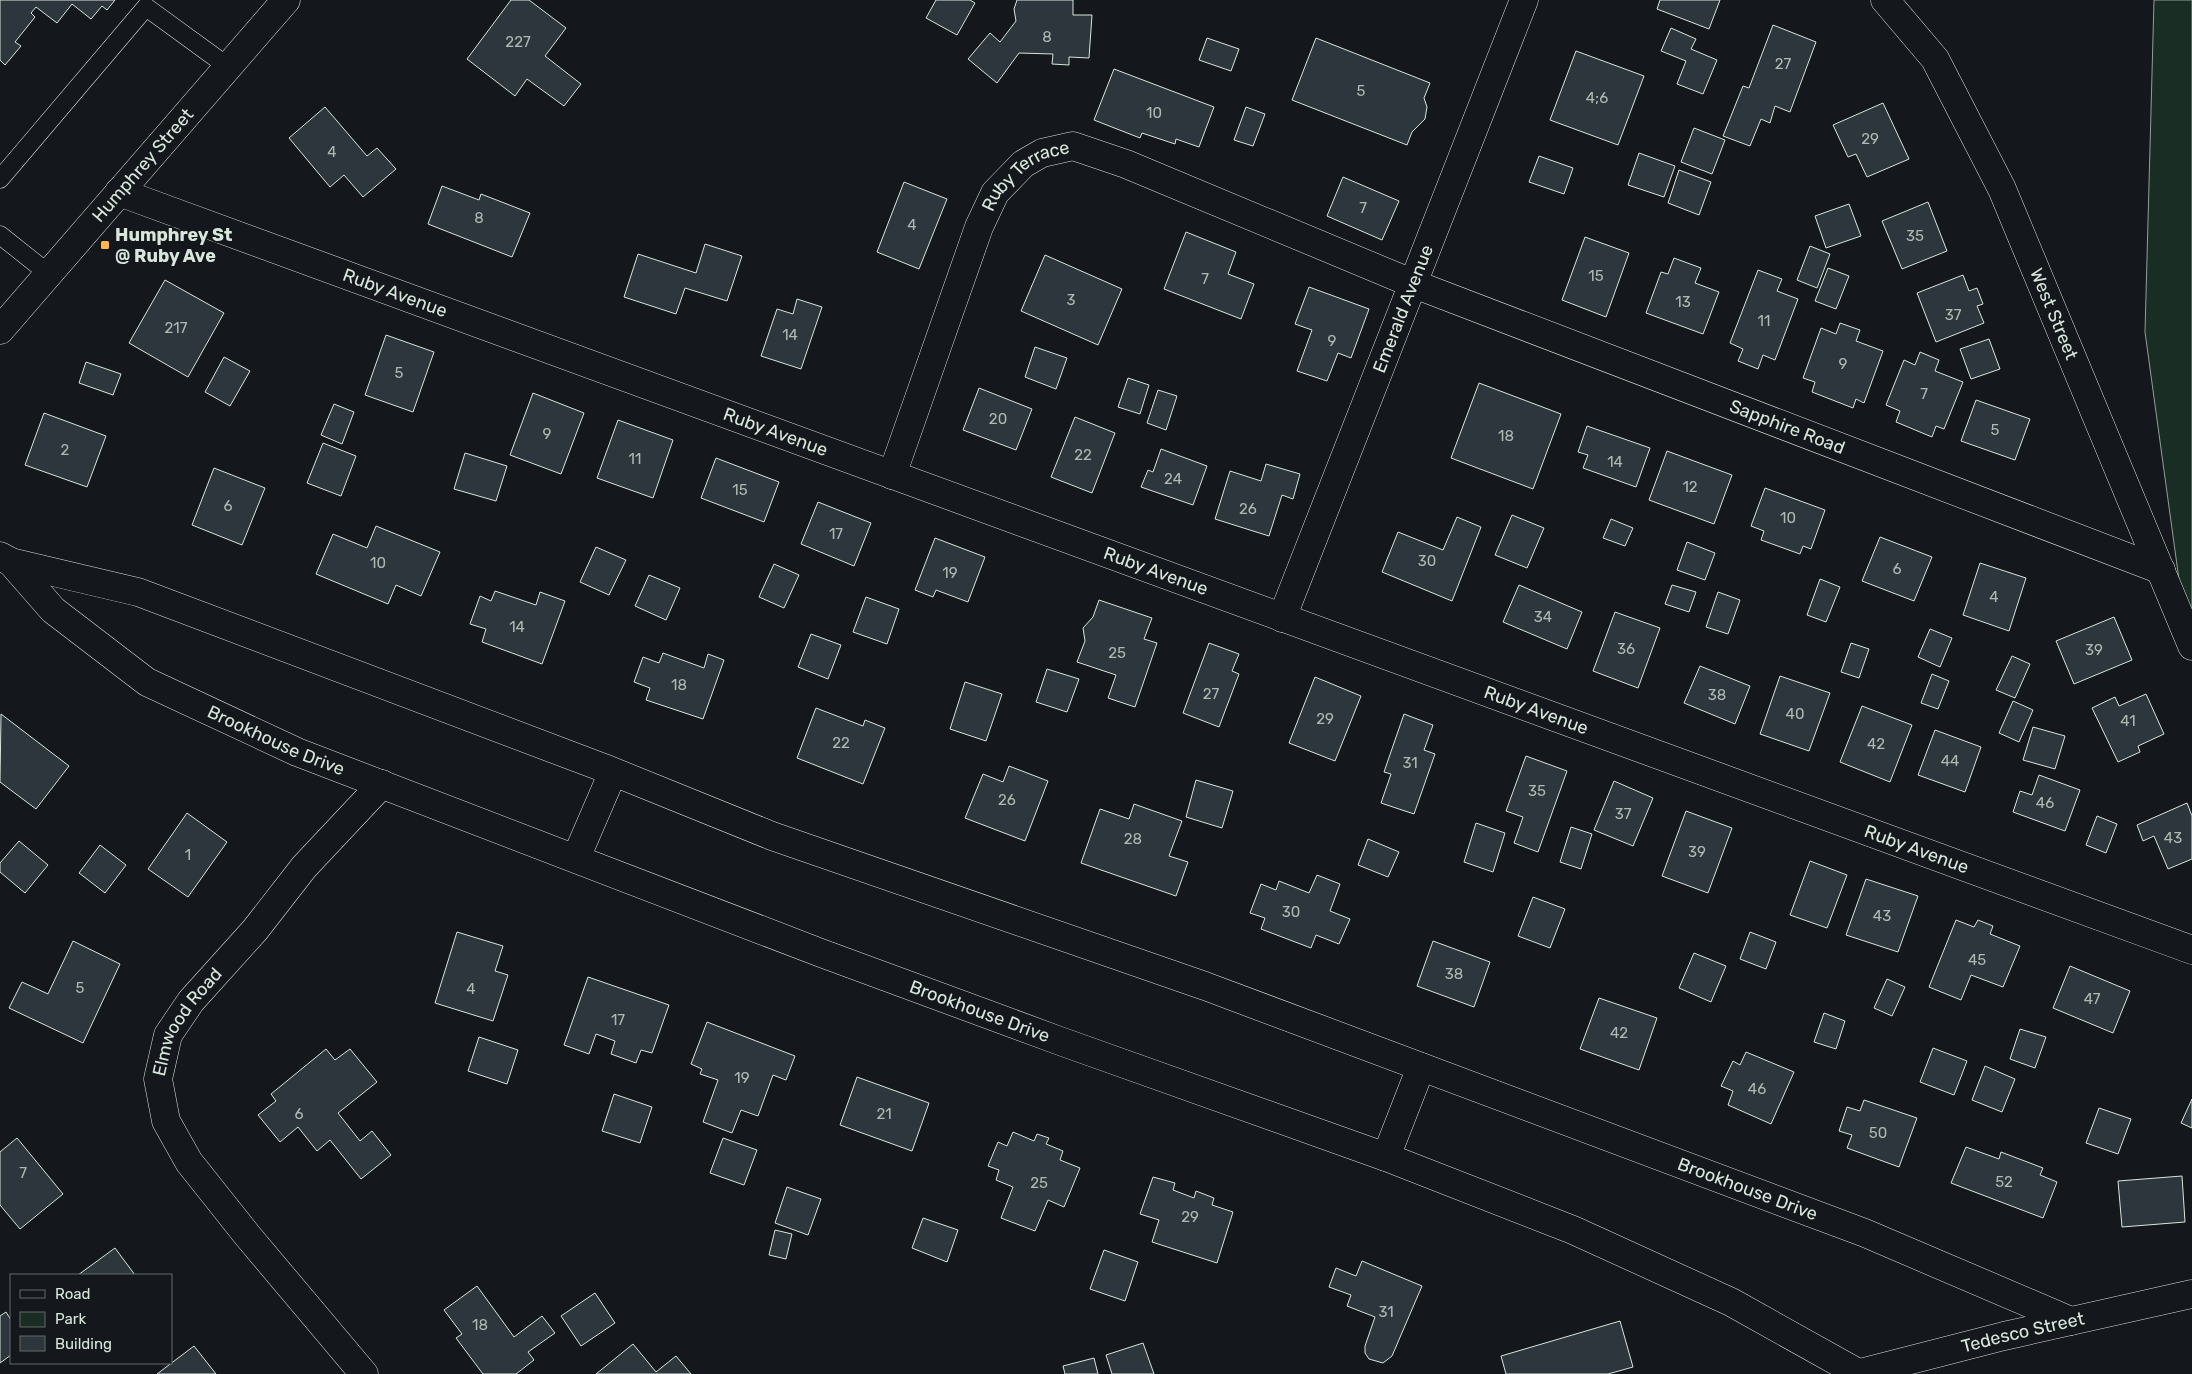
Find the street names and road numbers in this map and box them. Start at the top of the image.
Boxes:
street label: Humphrey Street [87,104,198,227]
street label: Ruby Terrace [977,136,1071,215]
street label: Emerald Avenue [1368,242,1438,376]
street label: Ruby Avenue [340,264,450,322]
street label: West Street [2025,265,2083,363]
street label: Sapphire Road [1726,395,1848,459]
street label: Ruby Avenue [720,403,831,461]
street label: Ruby Avenue [1101,542,1211,600]
street label: Ruby Avenue [1481,681,1591,739]
street label: Brookhouse Drive [204,701,348,780]
street label: Ruby Avenue [1861,820,1972,878]
street label: Elmwood Road [148,963,227,1078]
street label: Brookhouse Drive [906,976,1053,1047]
street label: Brookhouse Drive [1674,1153,1821,1225]
street label: Tedesco Street [1959,1307,2086,1357]

